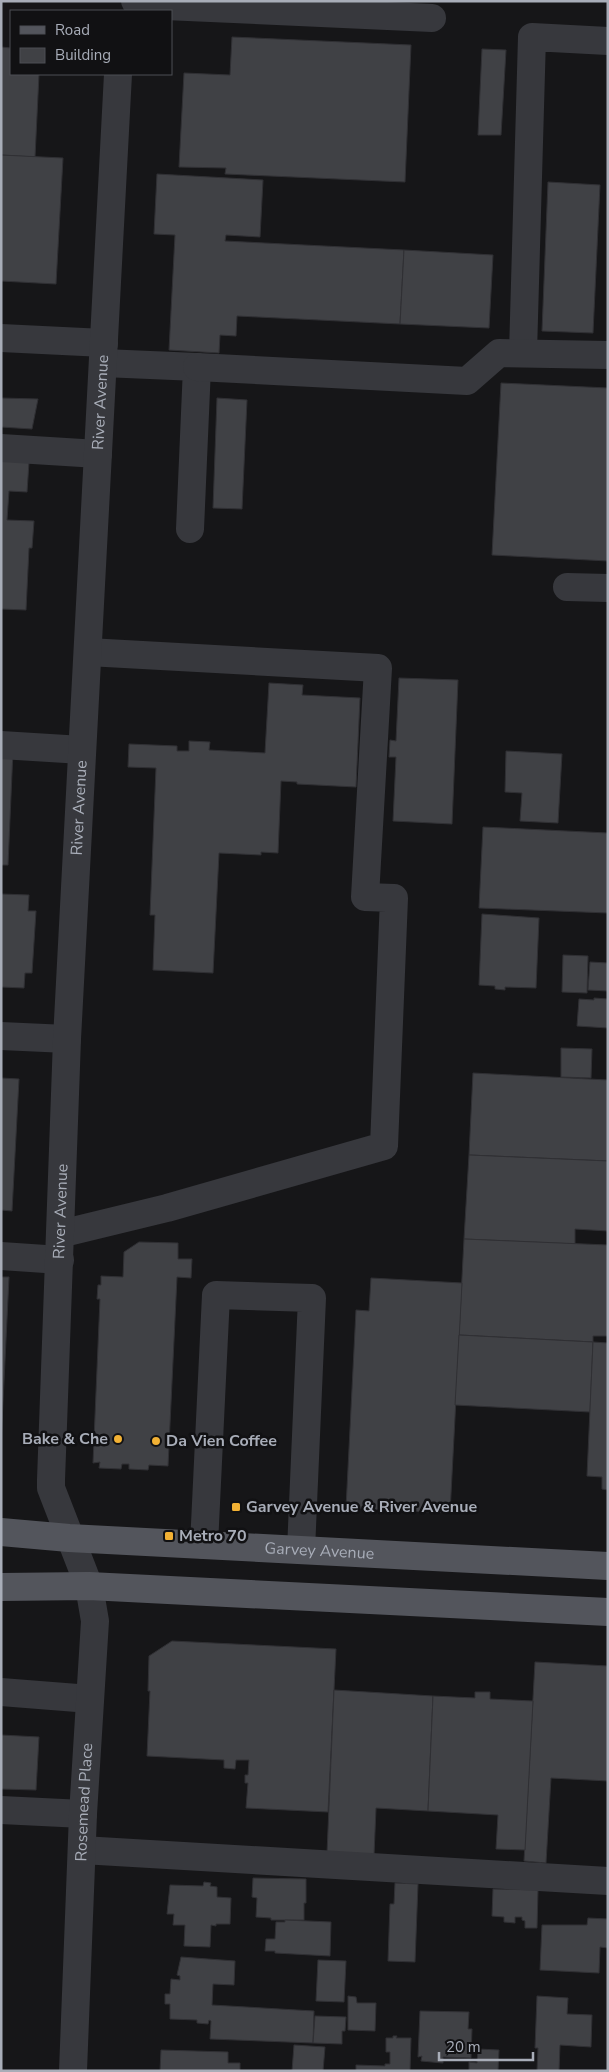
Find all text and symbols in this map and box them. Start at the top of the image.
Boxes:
legend [10,10,172,75]
text: Road [55,20,90,40]
text: Building [55,45,111,65]
street label: River Avenue [87,354,114,451]
street label: River Avenue [66,760,93,856]
street label: River Avenue [48,1163,73,1259]
place label: Bake & Che [22,1428,108,1450]
place label: Da Vien Coffee [166,1430,277,1452]
marker: Bake & Che [112,1433,124,1445]
marker: Da Vien Coffee [150,1435,162,1447]
place label: Garvey Avenue & River Avenue [246,1496,477,1518]
marker: Garvey Avenue & River Avenue [230,1501,242,1513]
place label: Metro 70 [179,1525,247,1547]
marker: Metro 70 [163,1530,175,1542]
street label: Garvey Avenue [264,1537,375,1565]
street label: Rosemead Place [70,1742,98,1862]
scale bar [439,2030,533,2062]
text: 20 m [446,2037,481,2057]

